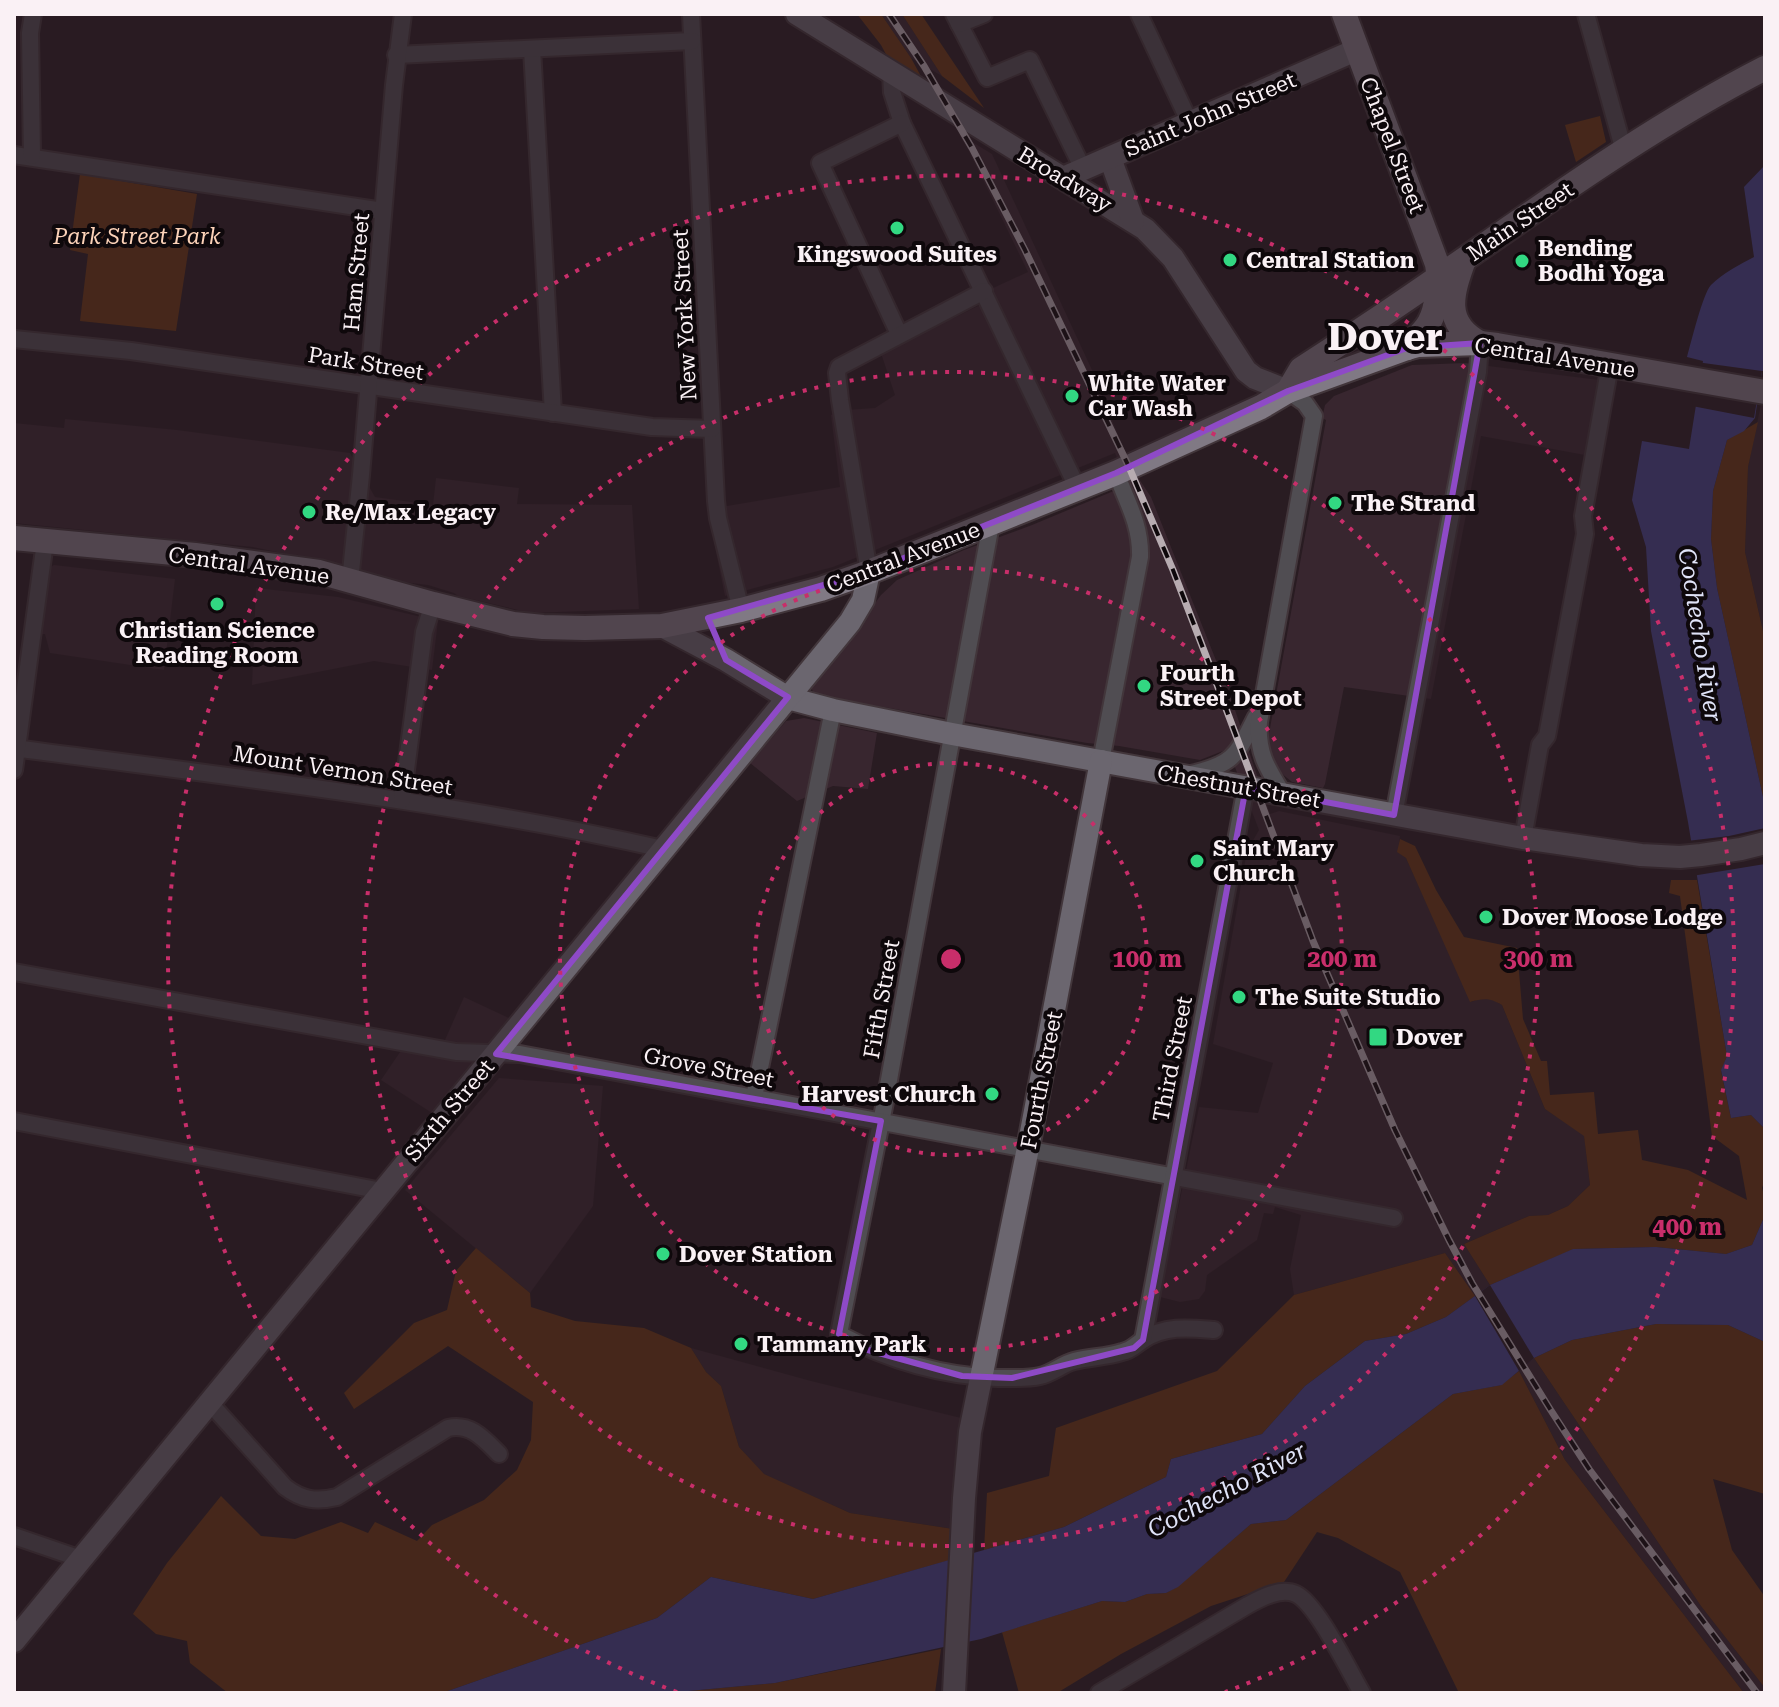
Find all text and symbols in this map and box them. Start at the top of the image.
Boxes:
street label: Saint John Street [1121,67,1299,162]
street label: Chapel Street [1355,74,1430,217]
street label: Broadway [1013,142,1116,217]
street label: Main Street [1462,177,1578,266]
street label: Ham Street [339,212,374,332]
marker: Kingswood Suites [888,219,906,237]
park label: Park Street Park [52,224,221,249]
street label: New York Street [668,229,701,401]
place label: Bending Bodhi Yoga [1538,236,1664,286]
place label: Kingswood Suites [797,242,997,267]
place label: Central Station [1246,248,1415,273]
marker: Central Station [1221,251,1239,269]
marker: Bending Bodhi Yoga [1513,252,1531,270]
district label: Dover [1327,315,1443,359]
street label: Central Avenue [1473,332,1637,383]
street label: Park Street [306,342,426,385]
place label: White Water Car Wash [1088,371,1226,421]
marker: White Water Car Wash [1063,387,1081,405]
place label: The Strand [1351,491,1475,516]
marker: The Strand [1326,494,1344,512]
place label: Re/Max Legacy [325,500,497,525]
marker: Re/Max Legacy [300,503,318,521]
street label: Central Avenue [823,517,983,598]
street label: Central Avenue [167,542,331,589]
water label: Cochecho River [1672,546,1728,724]
marker: Christian Science Reading Room [208,595,226,613]
place label: Christian Science Reading Room [119,618,315,668]
place label: Fourth Street Depot [1160,661,1302,711]
marker: Fourth Street Depot [1135,677,1153,695]
street label: Mount Vernon Street [231,741,454,800]
street label: Chestnut Street [1155,760,1322,813]
place label: Saint Mary Church [1213,836,1335,886]
marker: Saint Mary Church [1188,852,1206,870]
place label: Dover Moose Lodge [1502,905,1723,930]
marker: Dover Moose Lodge [1477,908,1495,926]
street label: Fifth Street [859,938,904,1061]
centre of rings [937,945,965,973]
text: 100 m [1112,945,1182,973]
text: 200 m [1307,945,1377,973]
text: 300 m [1503,945,1573,973]
place label: The Suite Studio [1255,985,1441,1010]
marker: The Suite Studio [1230,988,1248,1006]
street label: Third Street [1148,994,1197,1124]
street label: Fourth Street [1016,1009,1067,1151]
place label: Dover [1396,1025,1463,1050]
marker: Dover [1367,1026,1389,1048]
street label: Grove Street [642,1043,776,1092]
street label: Sixth Street [400,1054,499,1166]
place label: Harvest Church [801,1082,976,1107]
marker: Harvest Church [983,1085,1001,1103]
text: 400 m [1652,1213,1722,1241]
place label: Dover Station [679,1242,833,1267]
marker: Dover Station [654,1245,672,1263]
place label: Tammany Park [757,1332,926,1357]
marker: Tammany Park [732,1335,750,1353]
water label: Cochecho River [1143,1436,1311,1544]

